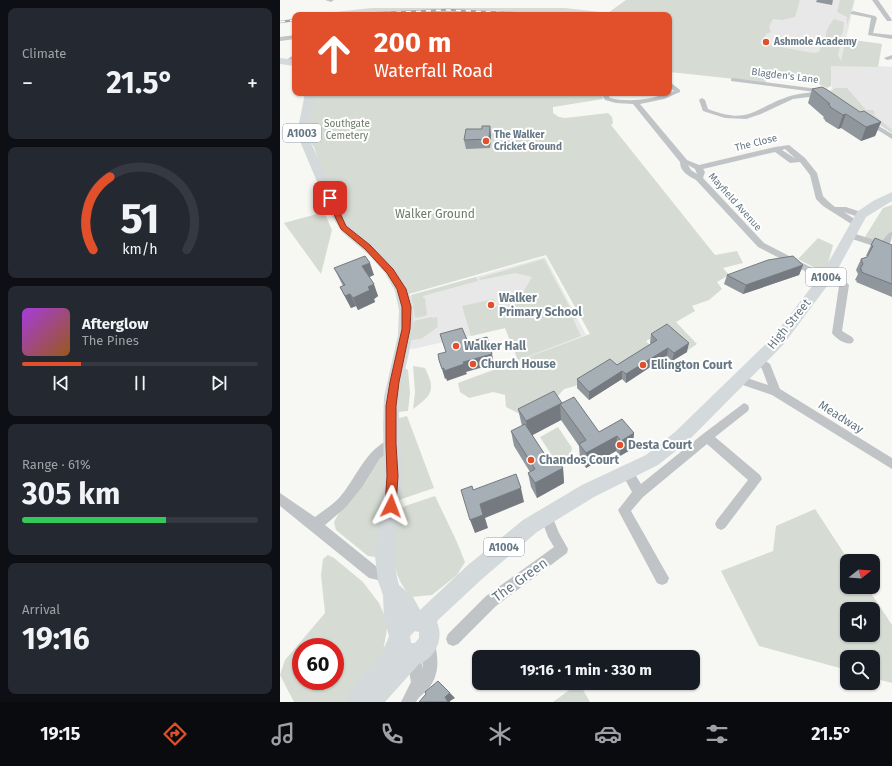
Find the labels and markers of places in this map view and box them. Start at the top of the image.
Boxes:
place label: Ashmole Academy [773,36,858,48]
marker: Ashmole Academy [761,37,771,47]
place label: The Walker Cricket Ground [494,129,562,153]
marker: The Walker Cricket Ground [481,136,491,146]
pin [313,181,347,215]
place label: Walker Primary School [499,291,582,319]
marker: Walker Primary School [486,300,496,310]
place label: Walker Hall [464,339,527,353]
marker: Walker Hall [451,341,461,351]
place label: Church House [481,357,556,371]
place label: Ellington Court [651,358,733,372]
marker: Church House [468,359,478,369]
marker: Ellington Court [638,360,648,370]
place label: Desta Court [628,438,692,452]
marker: Desta Court [615,440,625,450]
place label: Chandos Court [539,453,619,467]
marker: Chandos Court [526,455,536,465]

